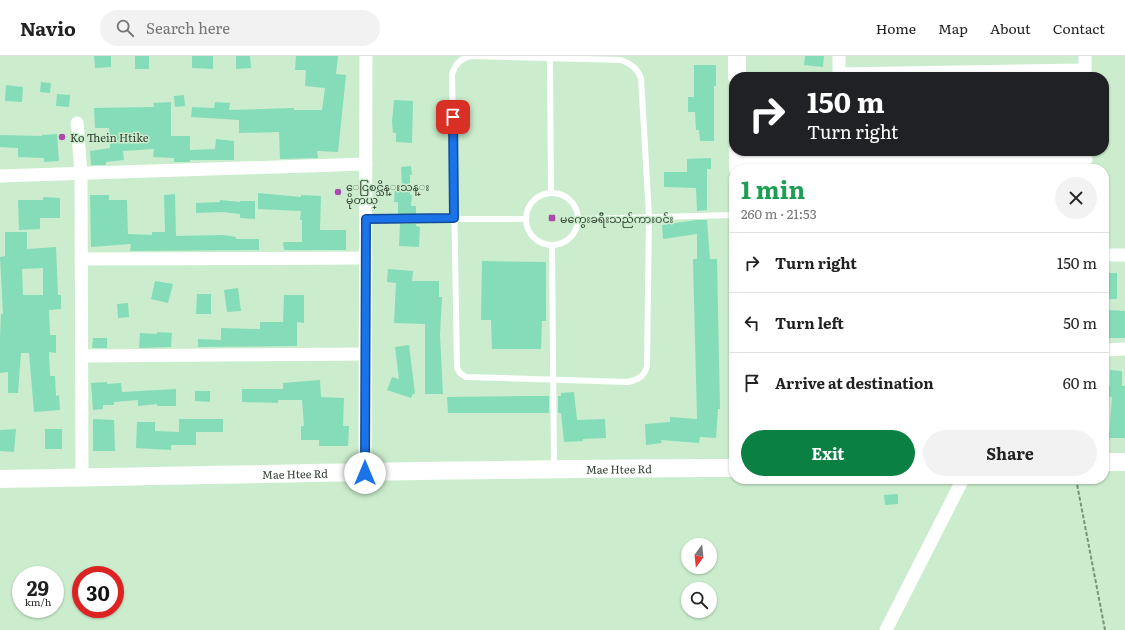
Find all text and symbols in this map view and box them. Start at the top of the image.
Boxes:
search box [100,10,380,46]
text: Navio [20,14,76,42]
text: Search here [146,16,230,39]
icon: search [114,17,136,39]
text: Home [876,18,916,38]
text: Map [938,18,968,38]
text: About [990,18,1031,38]
text: Contact [1053,18,1105,38]
text: 150 m [807,80,885,122]
icon: right [741,88,793,140]
pin [436,100,470,134]
icon: arrive [442,106,464,128]
text: Turn right [807,118,898,145]
place label: Ko Thein Htike [70,129,149,145]
marker: Ko Thein Htike [57,132,67,142]
text: 1 min [741,171,805,206]
button: close [1055,177,1097,219]
place label: ေငြစင္သိန္းသန္း မိုတယ္ [346,178,429,209]
marker: ေငြစင္သိန္းသန္း မိုတယ္ [333,187,343,197]
text: 260 m · 21:53 [741,204,817,223]
place label: မကွေးခရီးသည်ကားဝင်း [560,210,674,228]
marker: မကွေးခရီးသည်ကားဝင်း [547,213,557,223]
text: Turn right [775,251,857,274]
text: 150 m [1057,251,1097,274]
icon: right [741,252,763,274]
text: Turn left [775,311,844,334]
text: 50 m [1063,311,1097,334]
icon: left [741,312,763,334]
text: Arrive at destination [775,371,934,394]
text: 60 m [1063,371,1097,394]
icon: arrive [741,372,763,394]
button: Exit [741,430,915,476]
button: Share [923,430,1097,476]
position arrow [344,452,386,494]
street label: Mae Htee Rd [586,460,652,477]
street label: Mae Htee Rd [262,465,328,482]
north arrow [681,538,717,574]
map controls [681,538,717,618]
speed limit sign: 30 [72,566,124,618]
text: 29 [27,572,49,602]
button: search [681,582,717,618]
text: km/h [25,594,51,609]

